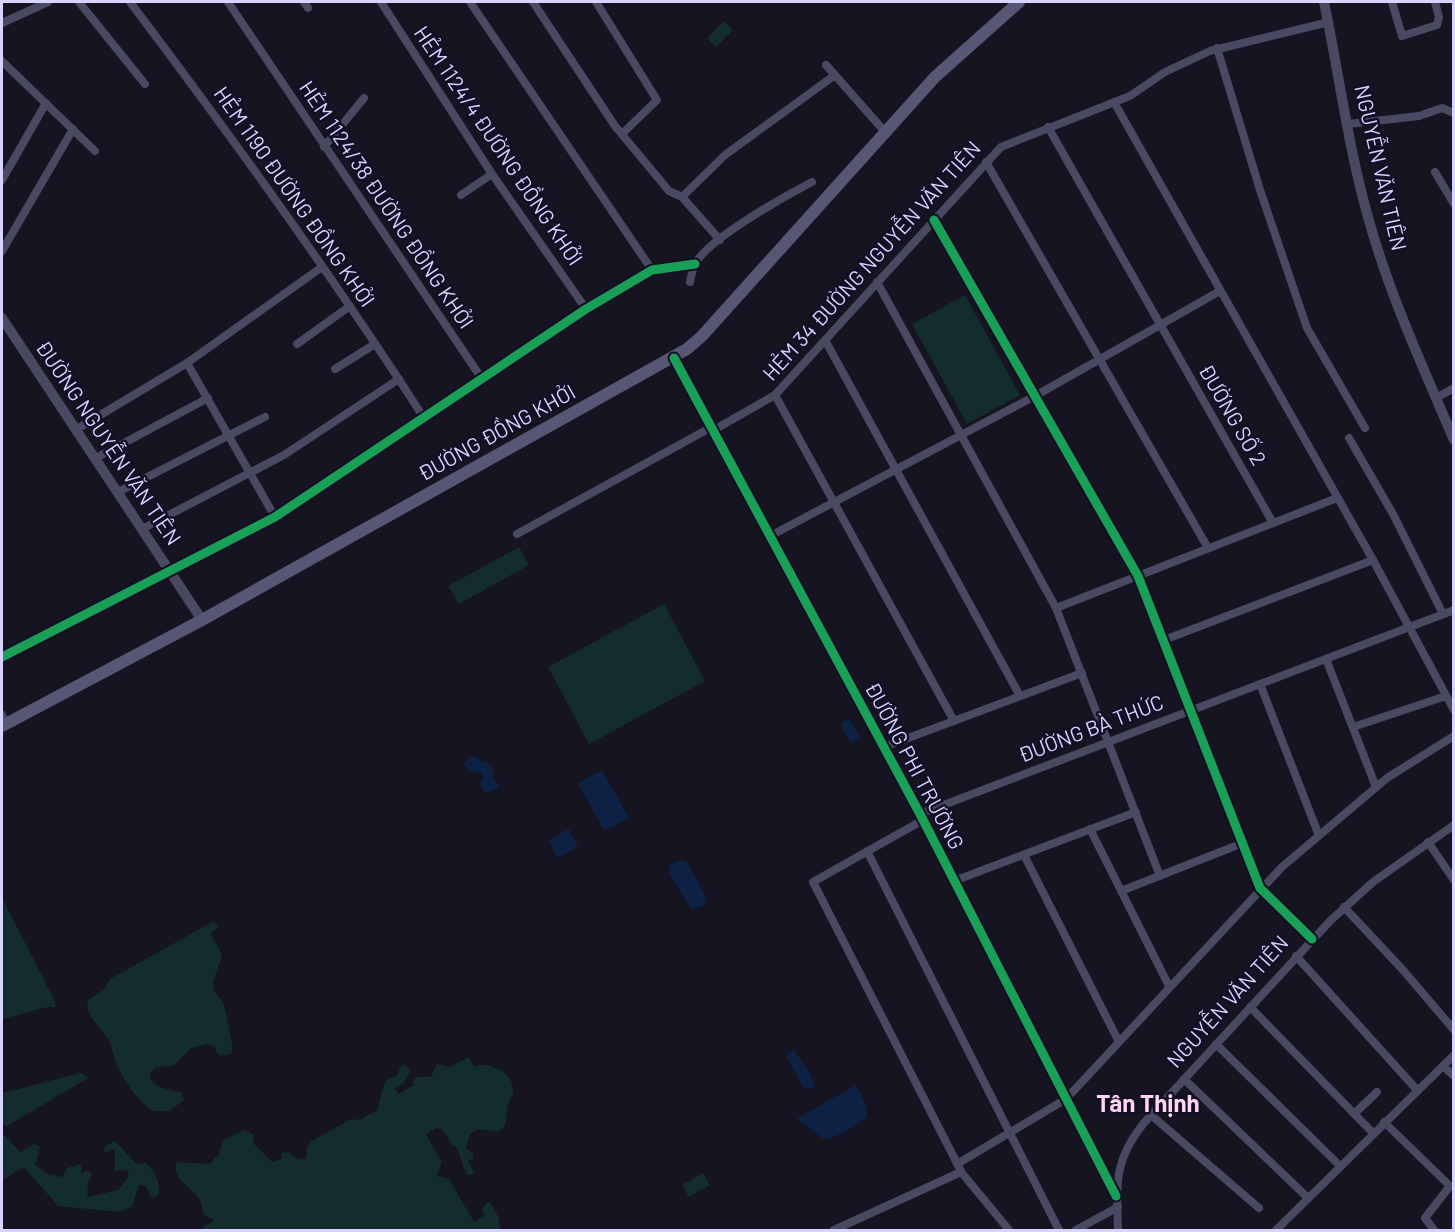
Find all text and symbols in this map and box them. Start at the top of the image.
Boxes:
street label: HẺM 1124/4 ĐƯỜNG ĐỒNG KHỞI [410,20,590,270]
street label: HẺM 1124/38 ĐƯỜNG ĐỒNG KHỞI [295,75,480,333]
street label: HẺM 1190 ĐƯỜNG ĐỒNG KHỞI [210,81,382,311]
street label: NGUYỄN VĂN TIÊN [1350,82,1414,253]
street label: HẺM 34 ĐƯỜNG NGUYỄN VĂN TIÊN [756,134,985,385]
street label: ĐƯỜNG NGUYỄN VĂN TIÊN [31,335,188,549]
street label: ĐƯỜNG SỐ 2 [1194,359,1272,469]
street label: ĐƯỜNG ĐỒNG KHỞI [413,377,579,485]
street label: ĐƯỜNG PHI TRƯỜNG [861,677,970,853]
street label: ĐƯỜNG BÀ THỨC [1014,688,1167,767]
street label: NGUYỄN VĂN TIÊN [1160,929,1293,1072]
district label: Tân Thịnh [1096,1088,1200,1117]

